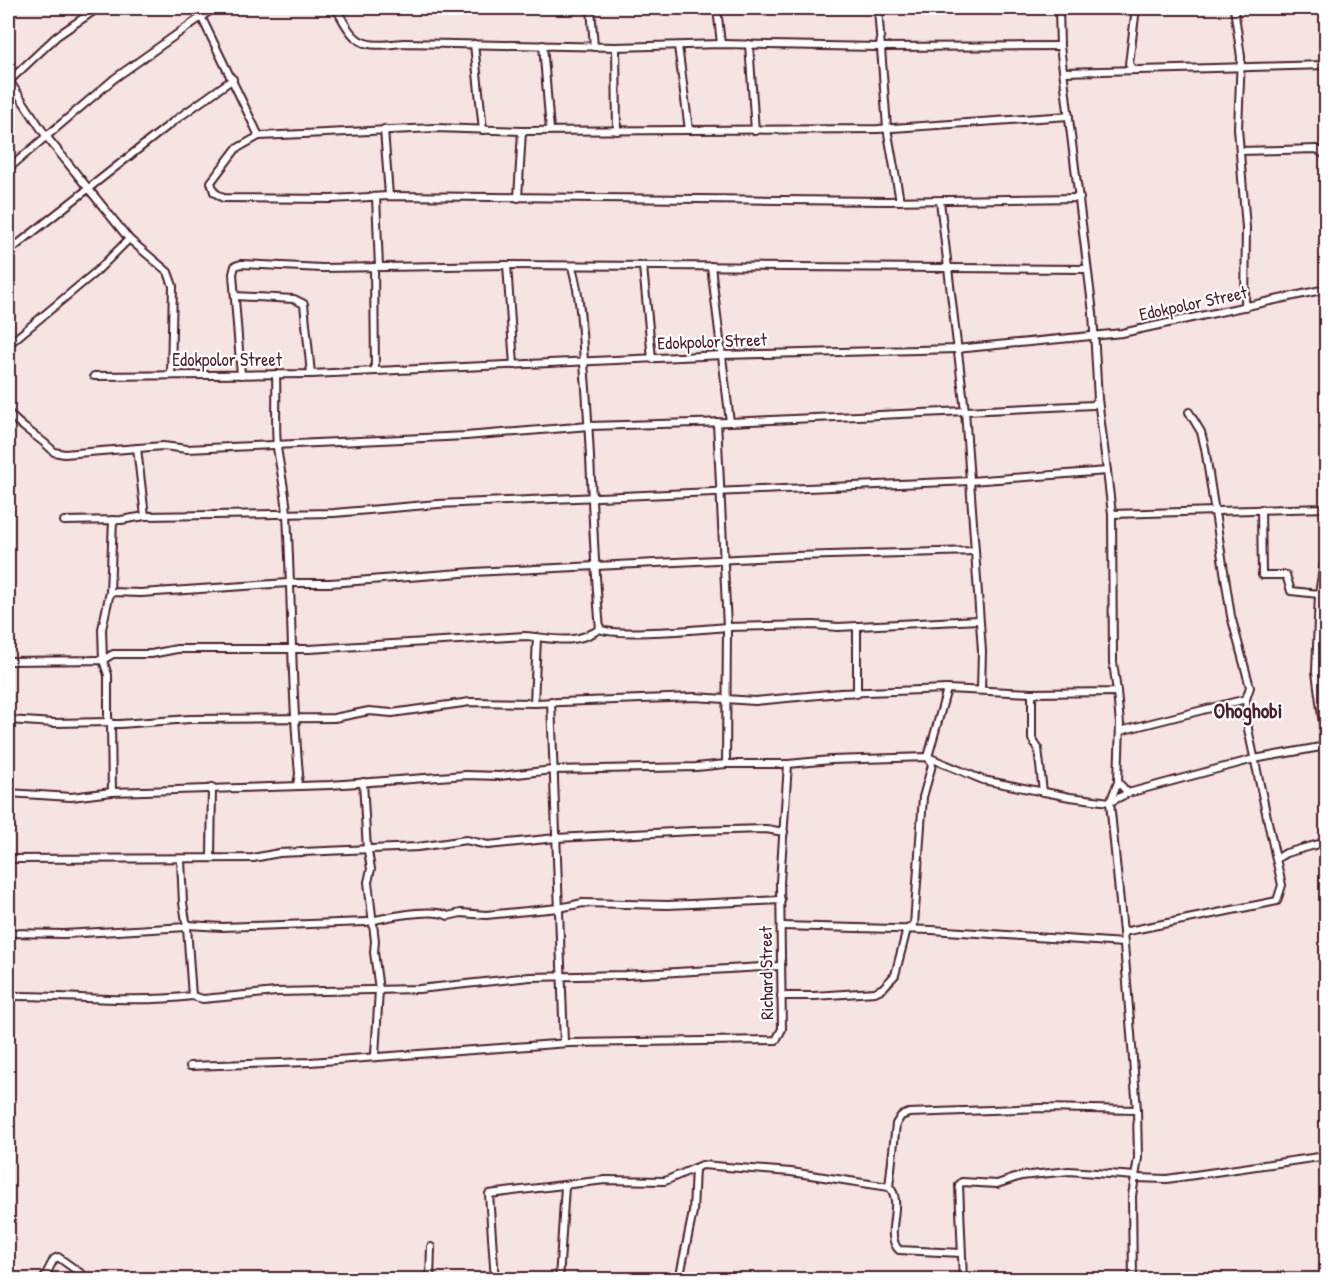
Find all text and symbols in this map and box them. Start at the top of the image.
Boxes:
street label: Edokpolor Street [1137,279,1250,327]
street label: Edokpolor Street [657,327,768,355]
street label: Edokpolor Street [172,347,283,372]
district label: Ohoghobi [1214,696,1282,726]
street label: Richard Street [753,925,779,1020]

